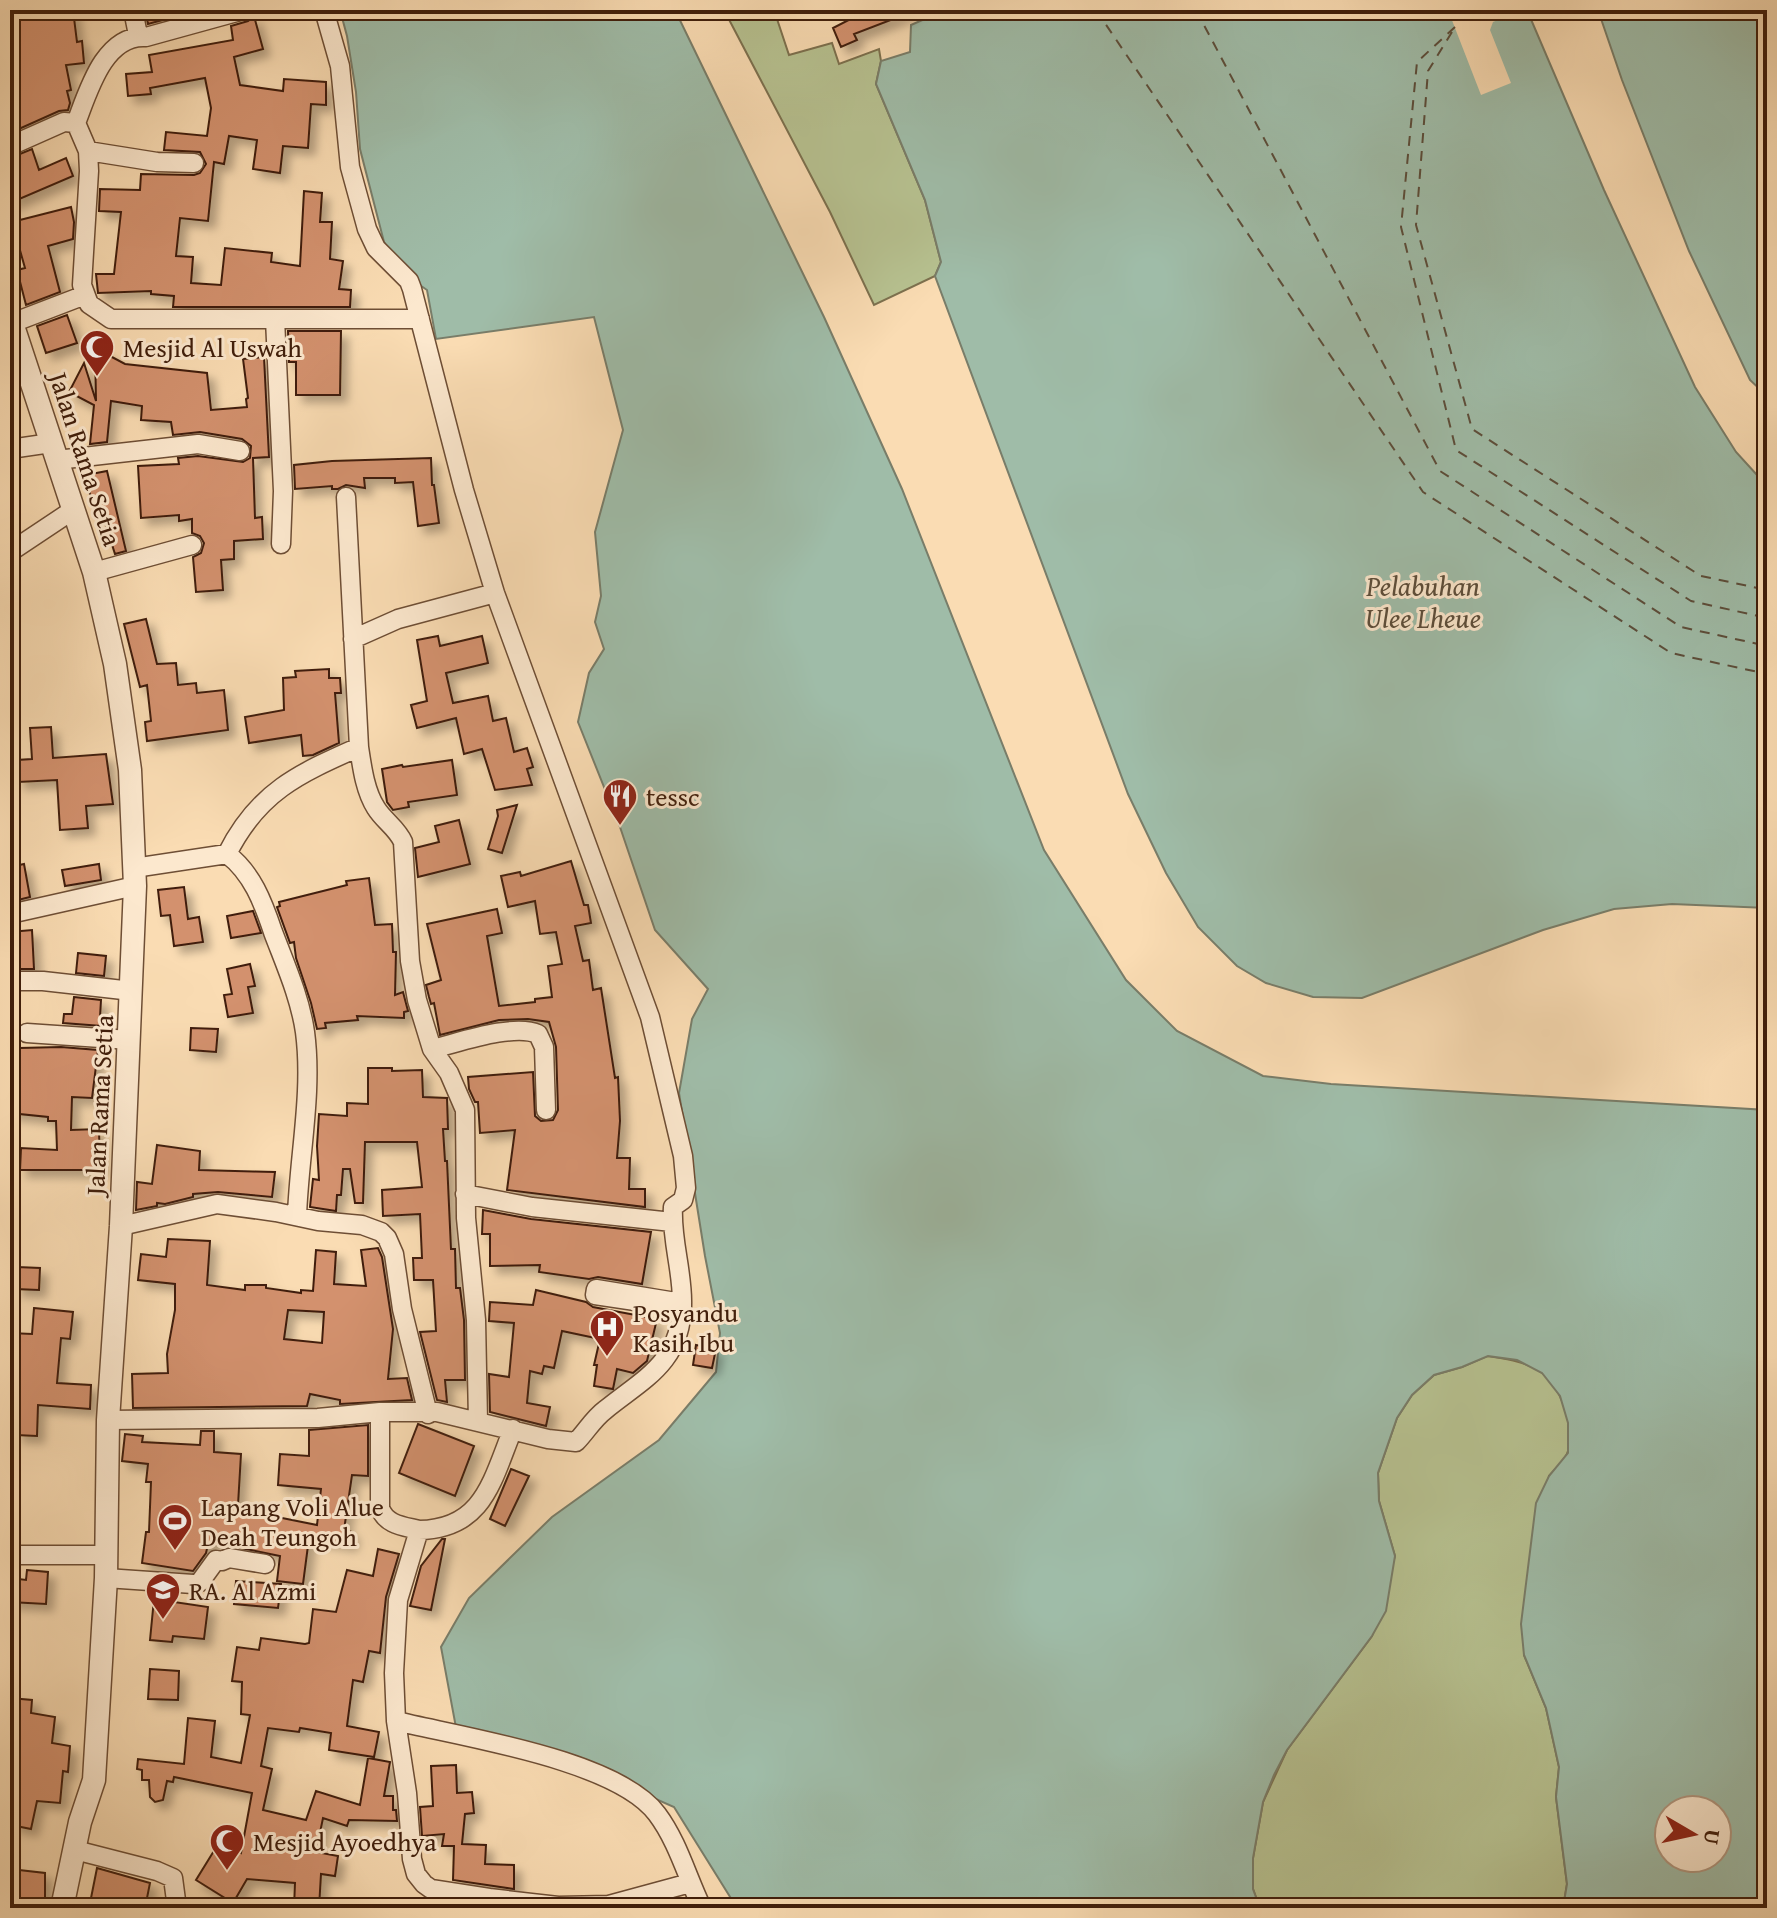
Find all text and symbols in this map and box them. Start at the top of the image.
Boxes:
mosque icon: Mesjid Al Uswah [78,328,116,378]
place label: Mesjid Al Uswah [123,328,302,367]
street label: Jalan Rama Setia [39,364,133,552]
water label: Pelabuhan Ulee Lheue [1365,565,1481,638]
restaurant icon: tessc [601,777,639,827]
place label: tessc [646,777,700,816]
street label: Jalan Rama Setia [75,1013,123,1199]
place label: Posyandu Kasih Ibu [633,1293,738,1362]
hospital icon: Posyandu Kasih Ibu [588,1308,626,1358]
place label: Lapang Voli Alue Deah Teungoh [201,1487,384,1556]
sports icon: Lapang Voli Alue Deah Teungoh [156,1502,194,1552]
school or university icon: RA. Al Azmi [144,1571,182,1621]
place label: RA. Al Azmi [189,1571,316,1610]
north arrow [1653,1794,1733,1874]
mosque icon: Mesjid Ayoedhya [208,1822,246,1872]
place label: Mesjid Ayoedhya [253,1822,437,1861]
text: U [1696,1827,1730,1847]

